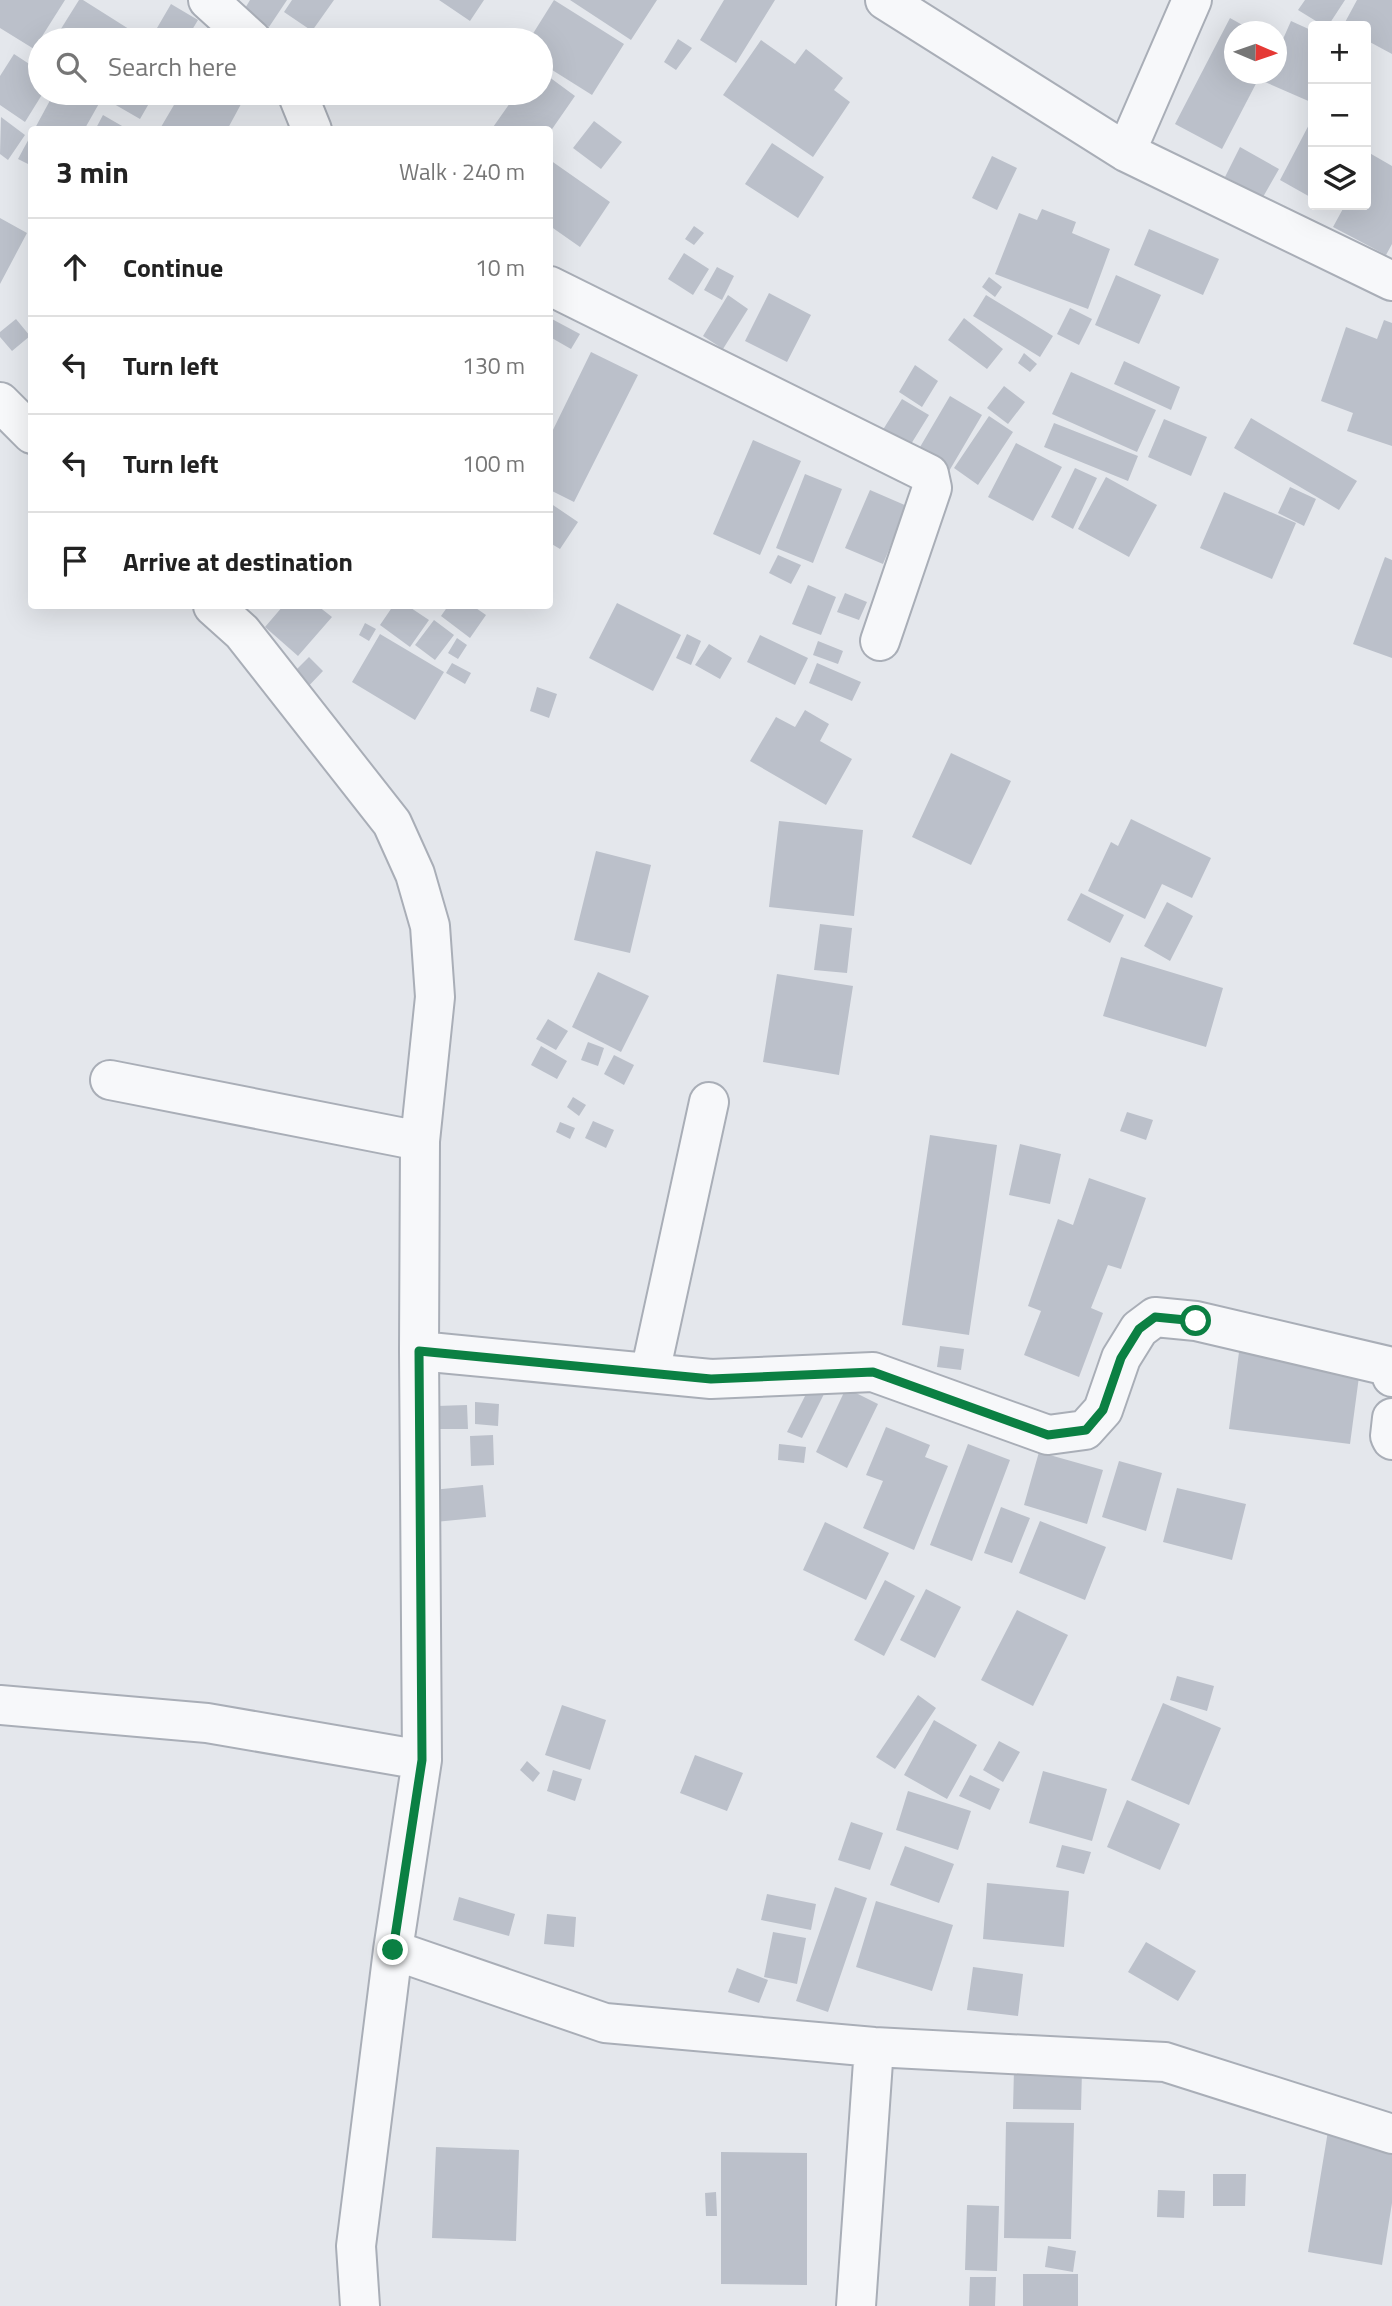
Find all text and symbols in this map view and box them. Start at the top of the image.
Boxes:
north arrow [1224,21,1287,84]
map controls [1308,21,1371,210]
button: + [1308,21,1371,84]
search box [28,28,553,105]
text: Search here [108,47,237,86]
icon: search [52,48,90,86]
button: − [1308,84,1371,147]
button: layers [1308,147,1371,210]
text: 3 min [56,149,129,195]
text: Walk · 240 m [399,154,525,189]
icon: ahead [56,248,94,286]
text: Continue [123,248,223,287]
text: 10 m [475,250,525,285]
icon: left [56,346,94,384]
text: Turn left [123,346,218,385]
text: 130 m [462,348,525,383]
icon: left [56,444,94,482]
text: Turn left [123,444,218,483]
text: 100 m [462,446,525,481]
icon: arrive [56,542,94,580]
text: Arrive at destination [123,542,353,581]
route start [1180,1305,1211,1336]
route end [377,1934,408,1965]

